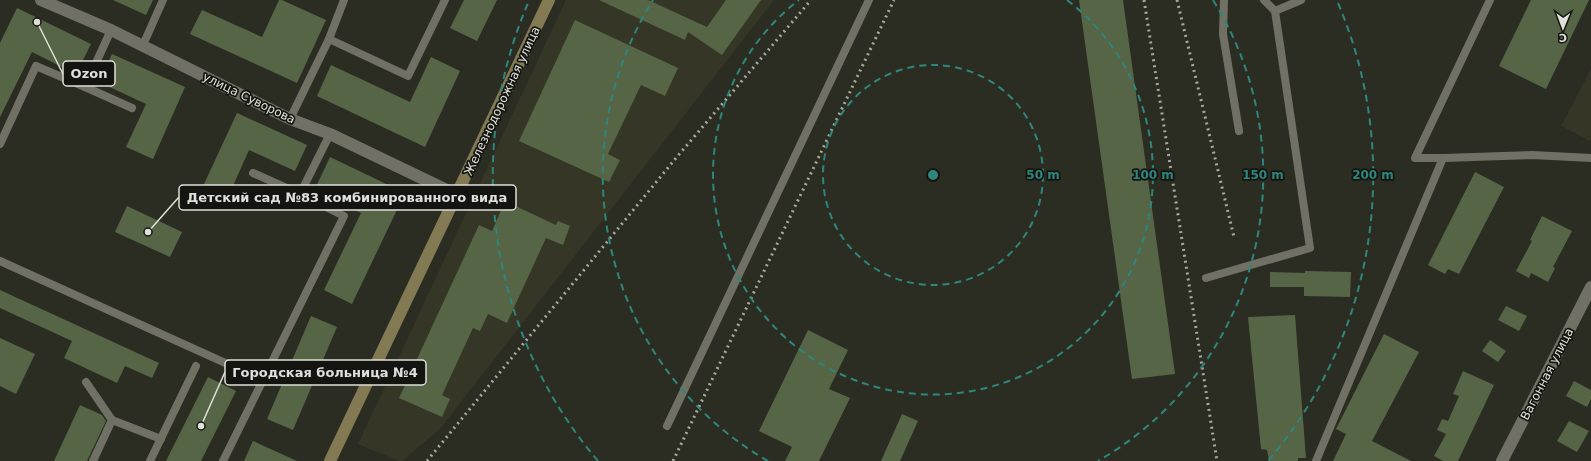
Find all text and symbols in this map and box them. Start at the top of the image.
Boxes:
north arrow [1543,8,1583,48]
street label: Железнодорожная улица [461,24,543,178]
text: С [1559,31,1567,44]
callout: Ozon [63,61,115,86]
text: Ozon [71,66,107,81]
street label: улица Суворова [200,70,298,126]
centre of rings [926,168,940,182]
text: 50 m [1026,168,1060,182]
text: 100 m [1132,168,1174,182]
text: 150 m [1242,168,1284,182]
text: 200 m [1352,168,1394,182]
callout: Детский сад №83 комбинированного вида [179,185,516,210]
text: Детский сад №83 комбинированного вида [187,190,507,205]
street label: Вагонная улица [1518,326,1576,422]
callout: Городская больница №4 [225,360,426,385]
text: Городская больница №4 [232,365,418,380]

